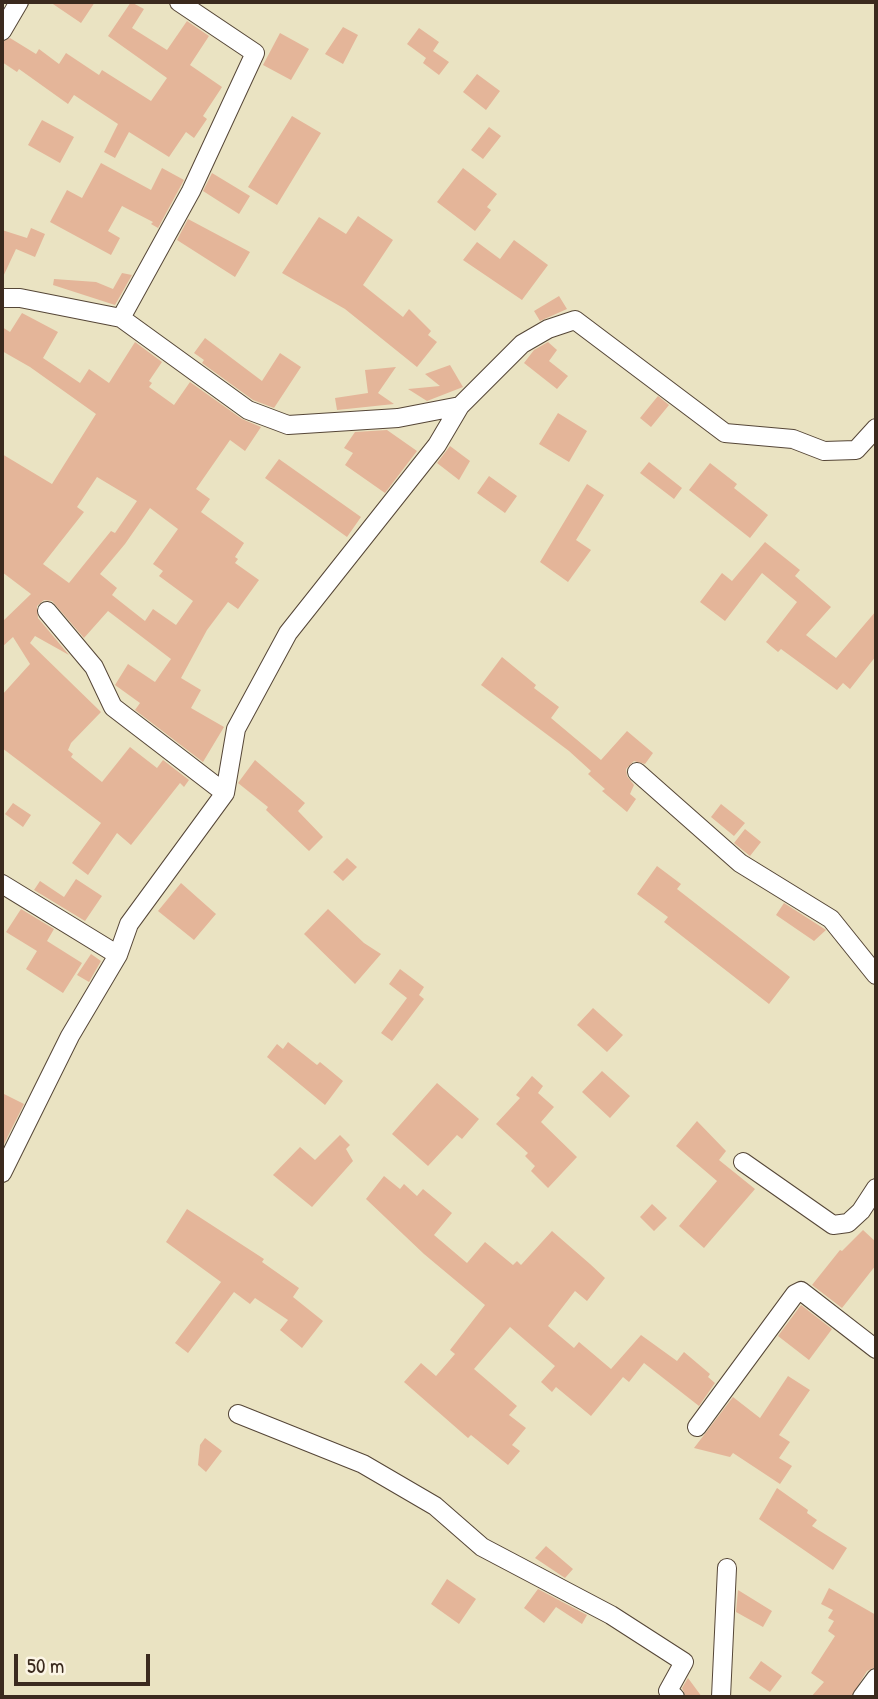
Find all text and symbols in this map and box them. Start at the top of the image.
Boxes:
scale bar [18,1640,154,1684]
text: 50 m [27,1651,64,1680]

